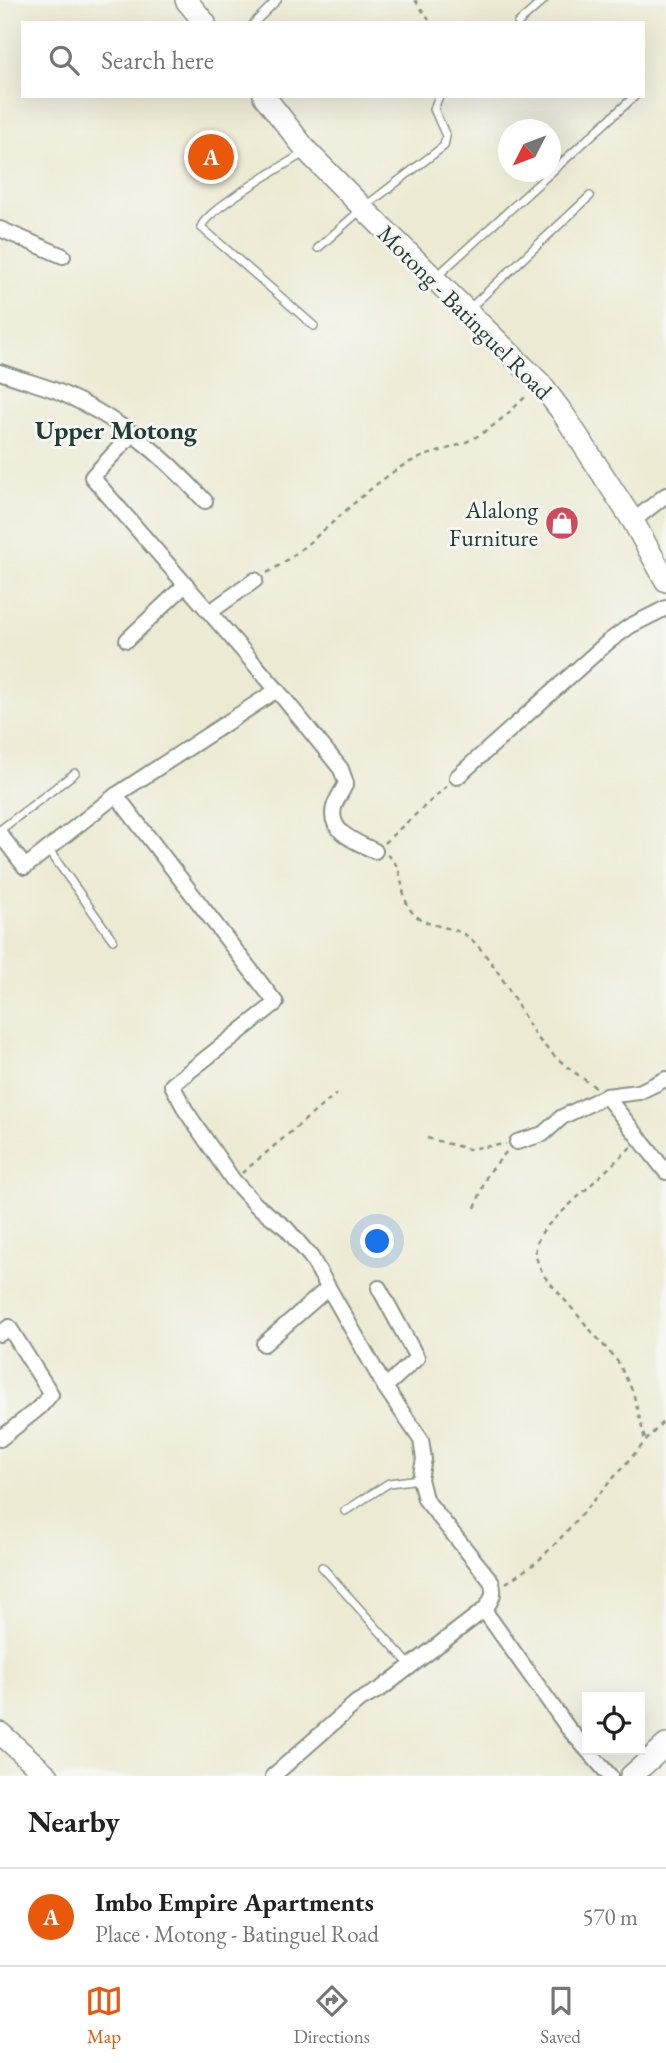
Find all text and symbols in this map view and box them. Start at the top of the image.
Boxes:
search box [21,21,645,98]
icon: search [45,41,83,79]
text: Search here [101,43,214,77]
north arrow [498,119,561,182]
pin: A [188,131,234,183]
street label: Motong - Batinguel Road [371,218,560,407]
district label: Upper Motong [35,413,198,447]
place label: Alalong Furniture [449,494,539,553]
shop icon: Alalong Furniture [543,504,581,542]
your location [360,1224,394,1258]
map controls [582,1692,645,1755]
button: locate [582,1692,645,1755]
text: Nearby [28,1802,120,1841]
text: Imbo Empire Apartments [95,1885,374,1919]
text: A [43,1902,59,1932]
text: 570 m [582,1902,638,1932]
text: Place · Motong - Batinguel Road [95,1919,379,1949]
tab: Map [85,1982,123,2049]
tab: Directions [293,1982,370,2049]
tab: Saved [540,1982,581,2049]

